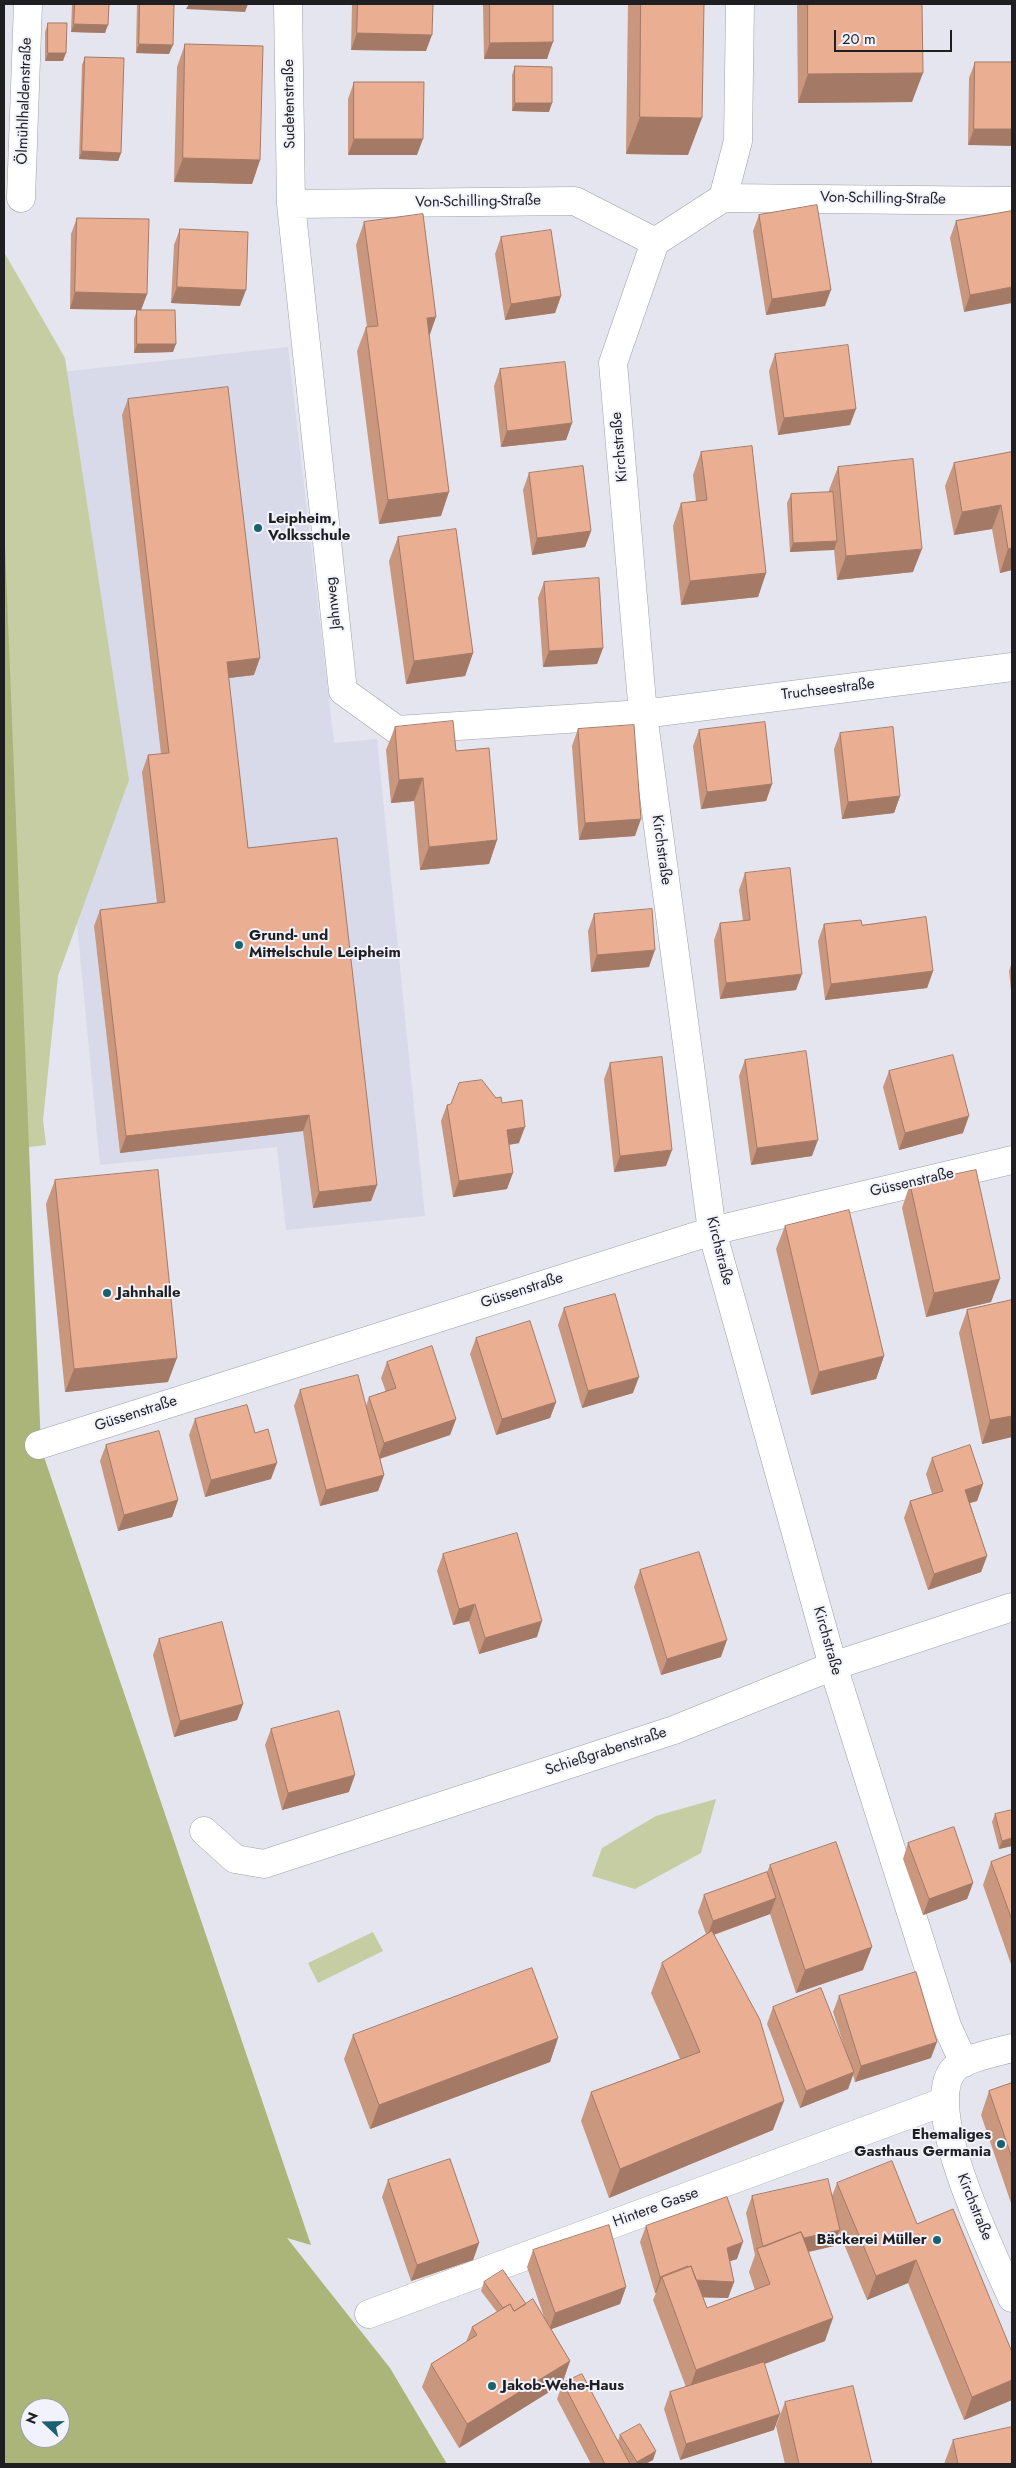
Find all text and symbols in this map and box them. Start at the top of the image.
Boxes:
scale bar [836,20,954,52]
text: 20 m [842,28,876,50]
street label: Ölmühlhaldenstraße [14,37,36,165]
street label: Sudetenstraße [280,59,300,149]
street label: Von-Schilling-Straße [820,189,946,209]
street label: Von-Schilling-Straße [415,192,541,212]
street label: Kirchstraße [608,411,632,483]
place label: Leipheim, Volksschule [268,510,350,545]
marker: Leipheim, Volksschule [252,522,264,534]
street label: Jahnweg [322,576,346,630]
street label: Truchseestraße [780,675,876,705]
street label: Kirchstraße [647,814,675,886]
place label: Grund- und Mittelschule Leipheim [249,927,401,962]
marker: Grund- und Mittelschule Leipheim [233,939,245,951]
street label: Güssenstraße [868,1165,956,1201]
street label: Kirchstraße [702,1215,736,1287]
street label: Güssenstraße [479,1269,565,1313]
place label: Jahnhalle [117,1284,181,1302]
marker: Jahnhalle [101,1287,113,1299]
street label: Güssenstraße [93,1392,179,1436]
street label: Kirchstraße [809,1605,845,1677]
street label: Schießgrabenstraße [543,1724,669,1780]
place label: Ehemaliges Gasthaus Germania [854,2126,991,2161]
marker: Ehemaliges Gasthaus Germania [995,2138,1007,2150]
street label: Kirchstraße [952,2171,996,2243]
street label: Hintere Gasse [611,2184,701,2232]
place label: Bäckerei Müller [816,2231,927,2249]
marker: Bäckerei Müller [931,2234,943,2246]
place label: Jakob-Wehe-Haus [502,2377,624,2395]
marker: Jakob-Wehe-Haus [486,2380,498,2392]
north arrow [20,2398,70,2448]
text: N [21,2409,43,2427]

